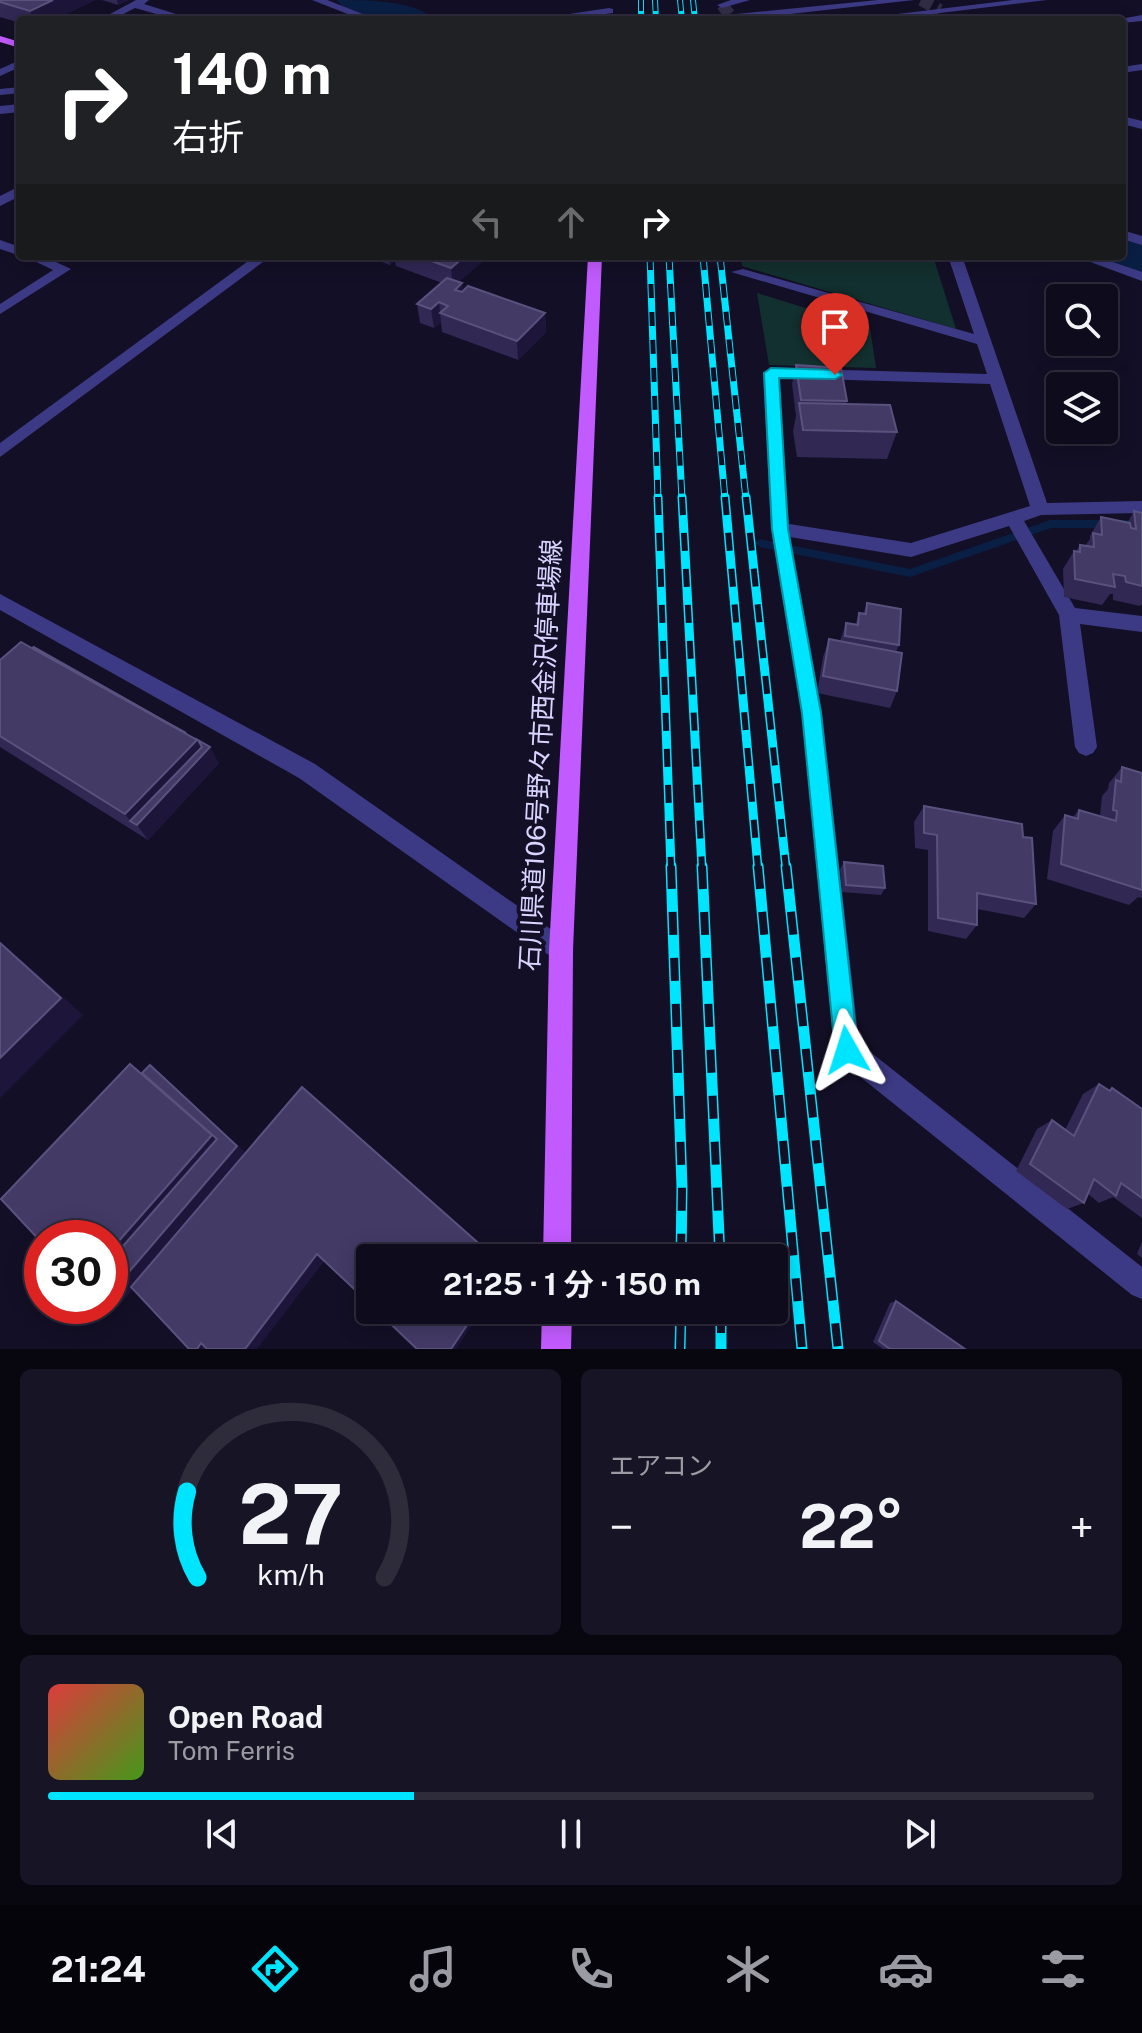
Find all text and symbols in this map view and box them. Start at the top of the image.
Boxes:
text: 140 m [172,41,332,107]
icon: right [40,48,144,152]
text: 右折 [172,116,244,158]
icon: left [465,200,509,244]
icon: ahead [549,200,593,244]
icon: right [633,200,677,244]
map controls [1046,284,1118,444]
button: search [1046,284,1118,356]
pin [801,293,869,375]
icon: arrive [813,305,857,349]
button: layers [1046,372,1118,444]
street label: 石川県道106号野々市西金沢停車場線 [513,538,567,972]
position arrow [805,1008,889,1092]
speed limit sign: 30 [24,1220,128,1324]
text: 21:25 · 1 分 · 150 m [443,1266,701,1302]
text: エアコン [609,1450,713,1481]
text: 27 [238,1465,343,1563]
text: 22° [799,1491,904,1562]
text: − [609,1501,633,1553]
text: + [1070,1501,1094,1553]
text: km/h [257,1558,324,1591]
text: Open Road [168,1699,323,1735]
text: Tom Ferris [168,1735,295,1766]
icon: previous [200,1812,244,1856]
icon: pause [549,1812,593,1856]
icon: next [898,1812,942,1856]
icon: directions [247,1941,303,1997]
icon: music [405,1941,461,1997]
icon: phone [563,1941,619,1997]
icon: climate [720,1941,776,1997]
icon: car [878,1941,934,1997]
icon: filters [1035,1941,1091,1997]
text: 21:24 [51,1948,146,1990]

